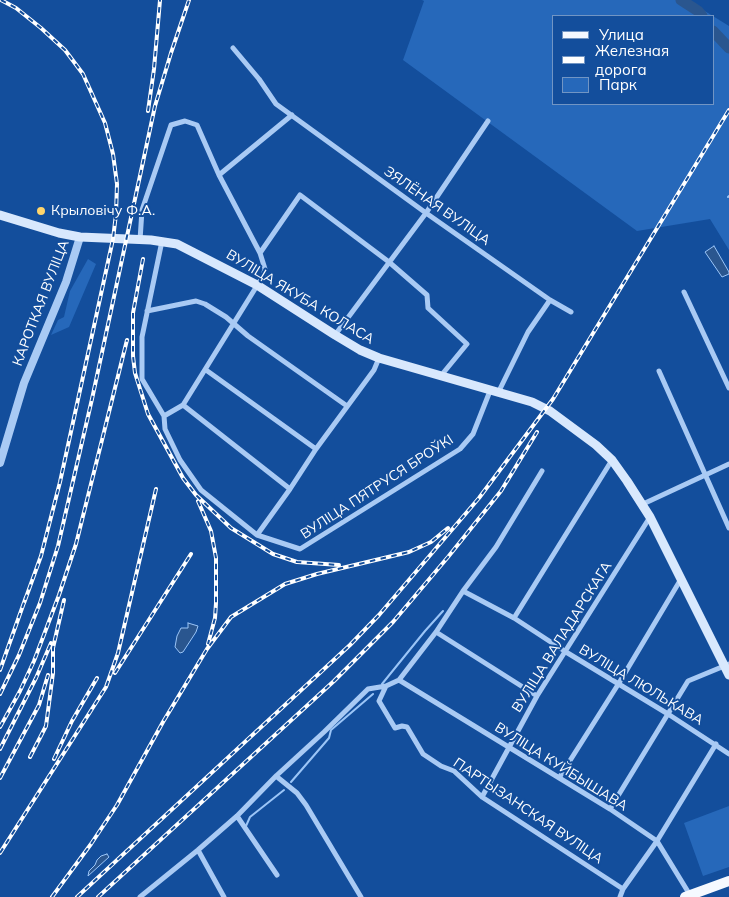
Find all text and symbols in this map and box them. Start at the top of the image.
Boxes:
legend [552,15,714,105]
text: Улица [599,25,644,44]
text: Железная дорога [595,41,669,79]
text: Парк [599,75,637,94]
street label: ЗЯЛЁНАЯ ВУЛІЦА [380,163,494,249]
place label: Крыловічу Ф.А. [51,203,155,219]
marker: Крыловічу Ф.А. [35,205,47,217]
street label: КАРОТКАЯ ВУЛІЦА [9,238,73,368]
street label: ВУЛІЦА ЯКУБА КОЛАСА [223,246,377,348]
street label: ВУЛІЦА ПЯТРУСЯ БРОЎКІ [298,431,456,543]
street label: ВУЛІЦА ВАЛАДАРСКАГА [509,559,615,715]
street label: ВУЛІЦА ЛЮЛЬКАВА [576,641,706,729]
street label: ВУЛІЦА КУЙБЫШАВА [491,719,631,815]
street label: ПАРТЫЗАНСКАЯ ВУЛІЦА [450,755,606,867]

